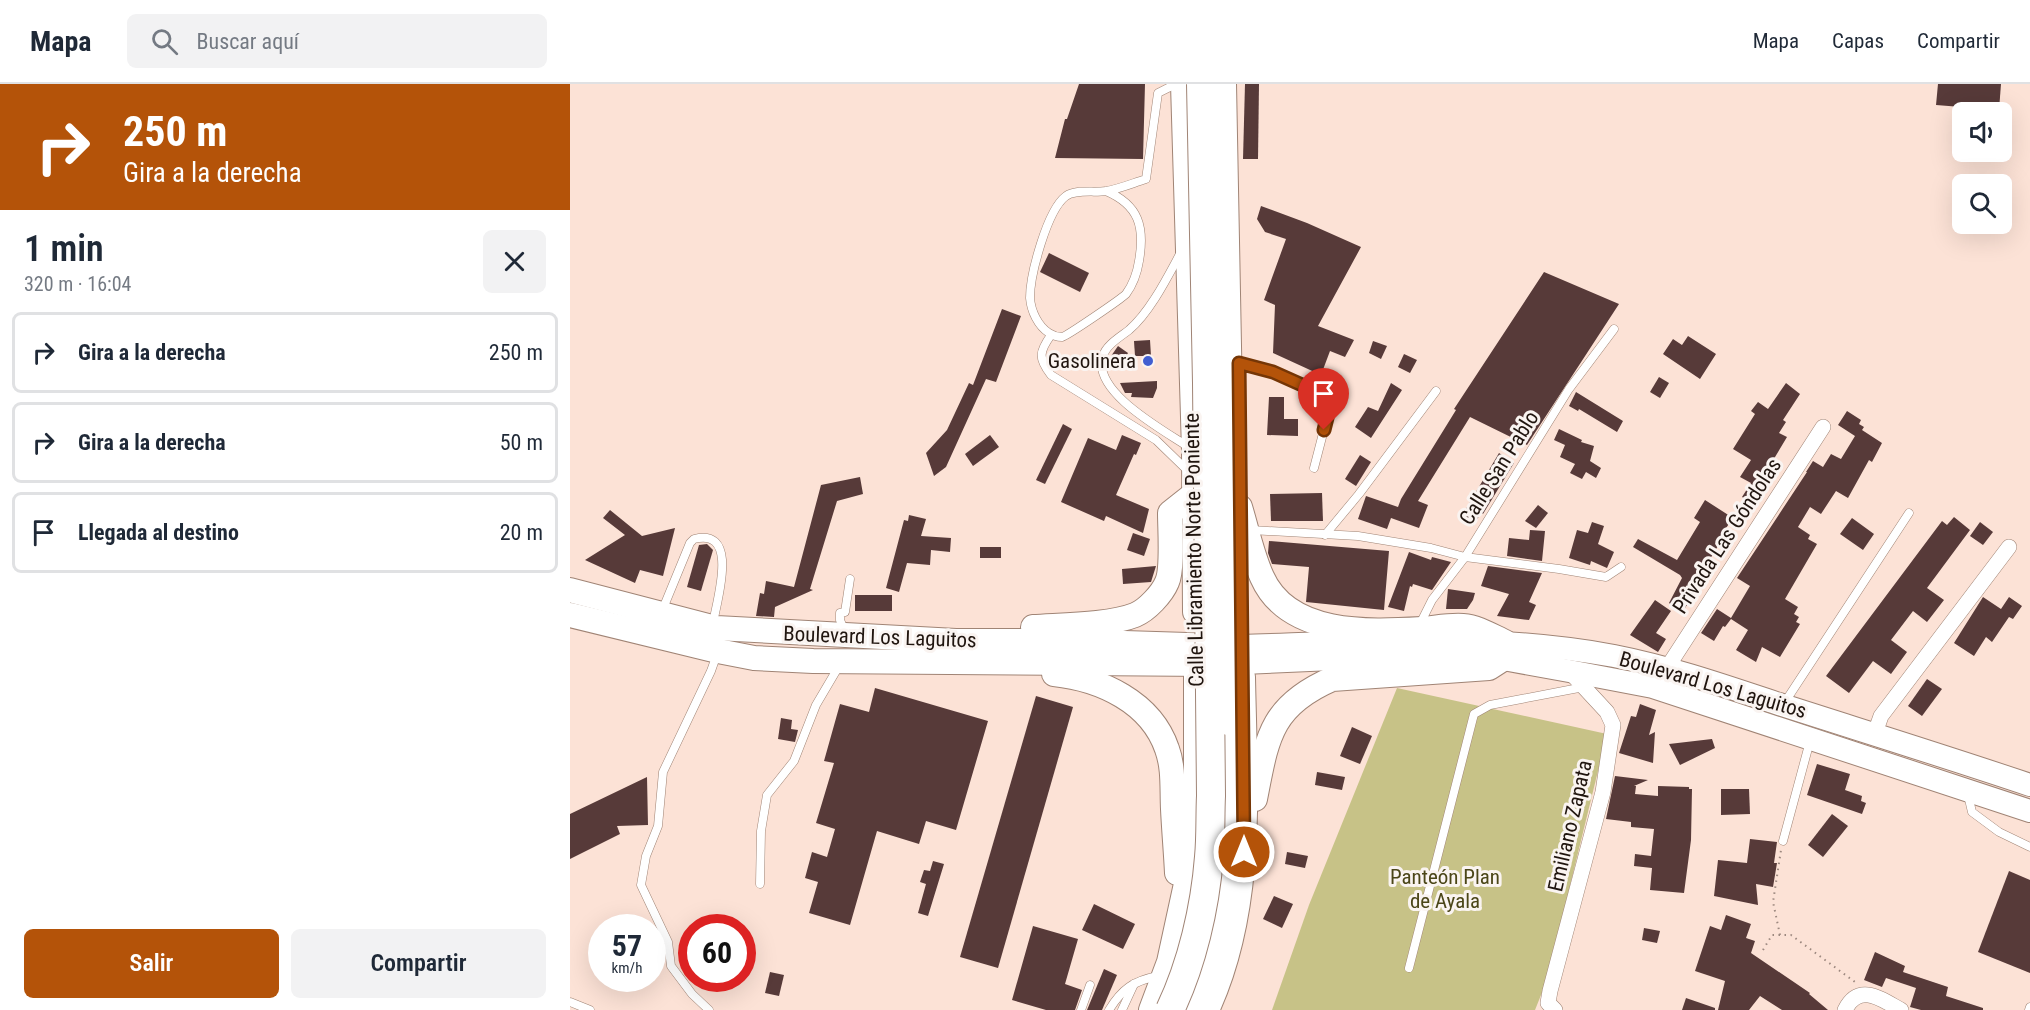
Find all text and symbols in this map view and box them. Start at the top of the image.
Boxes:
search box [127,14,547,68]
text: Mapa [30,25,91,58]
icon: search [148,25,181,58]
text: Buscar aquí [196,29,299,54]
text: Mapa [1753,29,1799,53]
text: Capas [1832,29,1884,53]
text: Compartir [1917,29,2000,53]
map controls [1952,102,2012,234]
button: sound [1952,102,2012,162]
text: 250 m [123,107,228,156]
icon: right [24,108,102,186]
text: Gira a la derecha [123,157,302,189]
button: search [1952,174,2012,234]
text: 1 min [24,228,104,270]
button: close [483,230,546,293]
text: 320 m · 16:04 [24,272,131,296]
icon: right [27,336,60,369]
text: Gira a la derecha [78,340,226,365]
text: 250 m [489,340,543,365]
place label: Gasolinera [1048,349,1136,373]
marker: Gasolinera [1141,354,1155,368]
pin [1298,368,1349,430]
icon: arrive [1307,377,1340,410]
street label: Calle San Pablo [1455,407,1543,529]
street label: Calle Libramiento Norte Poniente [1180,413,1208,687]
icon: right [27,426,60,459]
text: Gira a la derecha [78,430,226,455]
text: 50 m [500,430,543,455]
street label: Privada Las Góndolas [1668,454,1786,618]
icon: arrive [27,516,60,549]
text: Llegada al destino [78,520,239,545]
text: 20 m [500,520,543,545]
street label: Boulevard Los Laguitos [783,622,977,652]
street label: Boulevard Los Laguitos [1617,647,1809,723]
street label: Emiliano Zapata [1543,758,1597,894]
position arrow [1212,820,1276,884]
park label: Panteón Plan de Ayala [1390,865,1500,913]
speed limit sign: 60 [678,914,756,992]
text: 57 [612,928,642,963]
button: Salir [24,929,279,998]
button: Compartir [291,929,546,998]
text: km/h [612,959,642,977]

